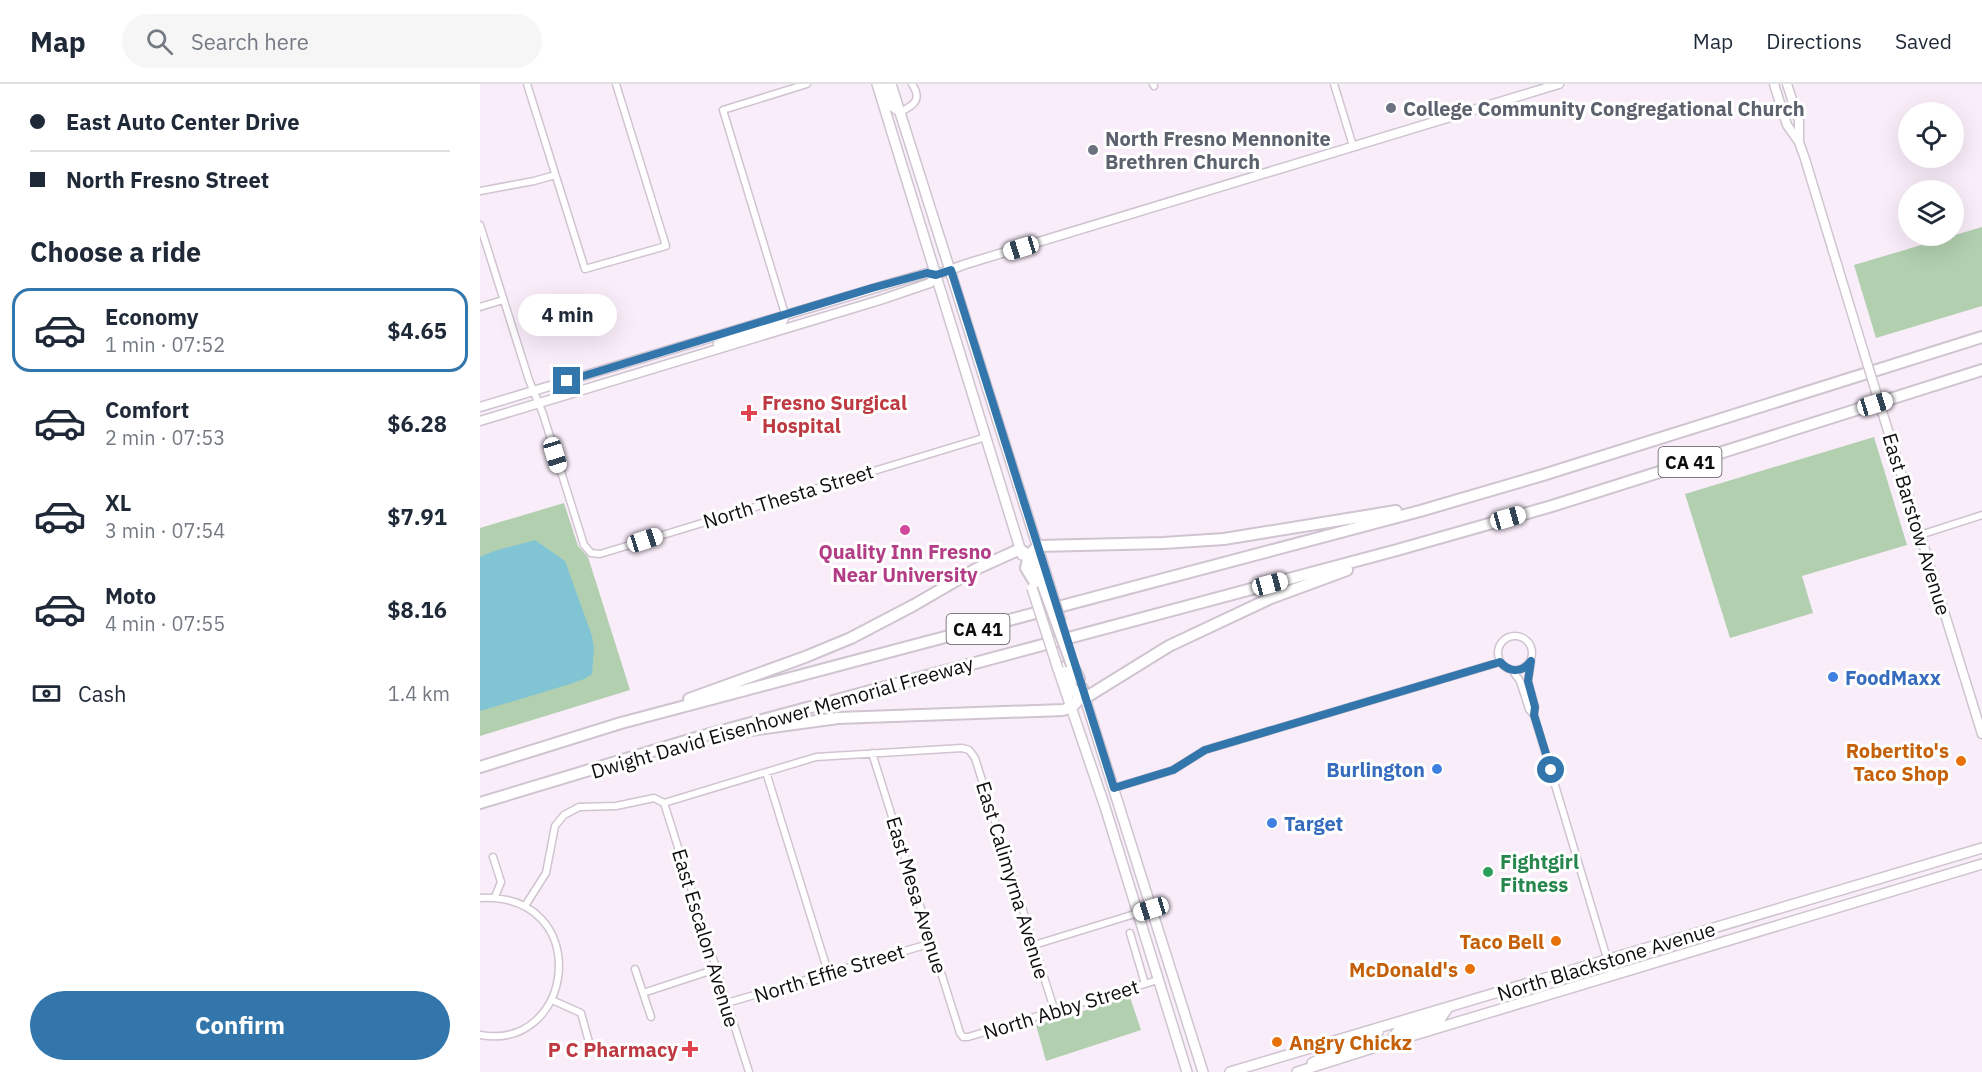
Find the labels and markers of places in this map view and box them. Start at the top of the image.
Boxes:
place label: College Community Congregational Church [1403,95,1805,122]
marker: College Community Congregational Church [1384,101,1398,115]
place label: North Fresno Mennonite Brethren Church [1105,125,1331,175]
marker: North Fresno Mennonite Brethren Church [1086,143,1100,157]
place label: Fresno Surgical Hospital [762,389,907,439]
marker: Fresno Surgical Hospital [740,404,758,422]
marker: Quality Inn Fresno Near University [898,523,912,537]
place label: Quality Inn Fresno Near University [818,538,992,588]
place label: FoodMaxx [1845,664,1941,691]
marker: FoodMaxx [1826,670,1840,684]
place label: Robertito's Taco Shop [1846,737,1949,787]
marker: Robertito's Taco Shop [1954,754,1968,768]
place label: Burlington [1326,756,1425,783]
marker: Burlington [1430,762,1444,776]
place label: Target [1284,810,1343,837]
marker: Target [1265,816,1279,830]
place label: Fightgirl Fitness [1500,848,1579,898]
marker: Fightgirl Fitness [1481,865,1495,879]
place label: Taco Bell [1460,928,1544,955]
marker: Taco Bell [1549,934,1563,948]
place label: McDonald's [1349,956,1458,983]
marker: McDonald's [1463,962,1477,976]
place label: Angry Chickz [1289,1029,1412,1056]
marker: Angry Chickz [1270,1035,1284,1049]
place label: P C Pharmacy [548,1036,678,1063]
marker: P C Pharmacy [683,1042,697,1056]

